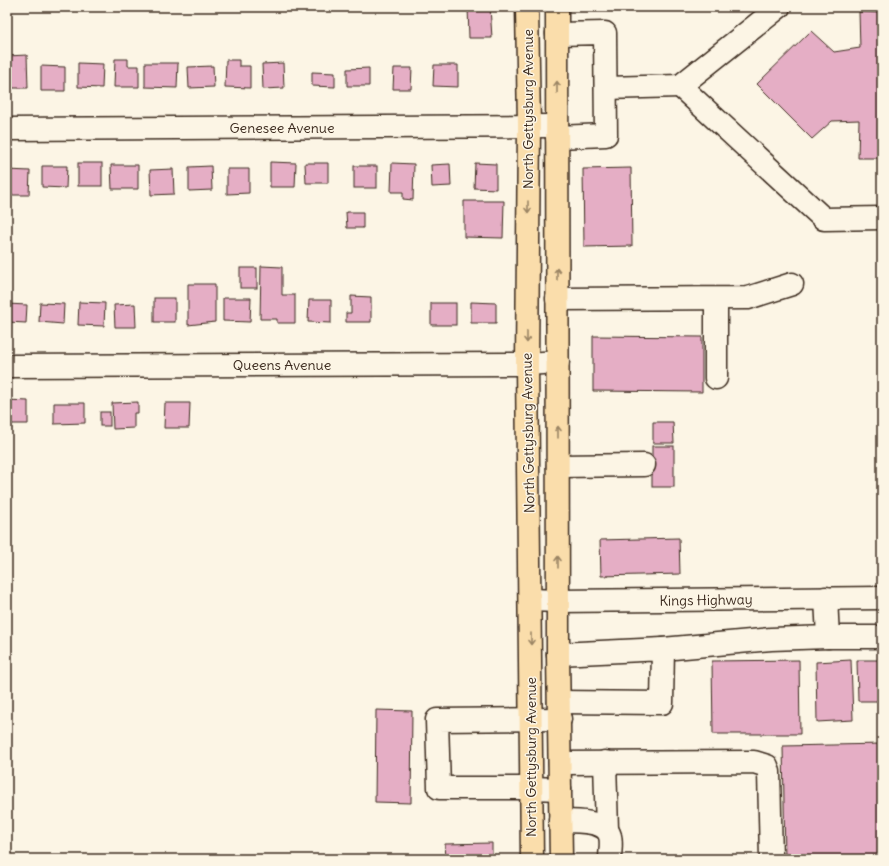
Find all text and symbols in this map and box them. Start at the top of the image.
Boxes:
street label: North Gettysburg Avenue [519,29,537,189]
one-way arrow [553,81,561,94]
street label: Genesee Avenue [229,119,335,137]
one-way arrow [524,200,532,213]
one-way arrow [553,268,561,281]
one-way arrow [523,330,531,343]
street label: North Gettysburg Avenue [518,353,538,513]
street label: Queens Avenue [233,356,331,374]
one-way arrow [554,426,562,439]
one-way arrow [554,556,562,569]
street label: Kings Highway [659,590,753,610]
one-way arrow [527,632,535,645]
street label: North Gettysburg Avenue [522,677,540,837]

